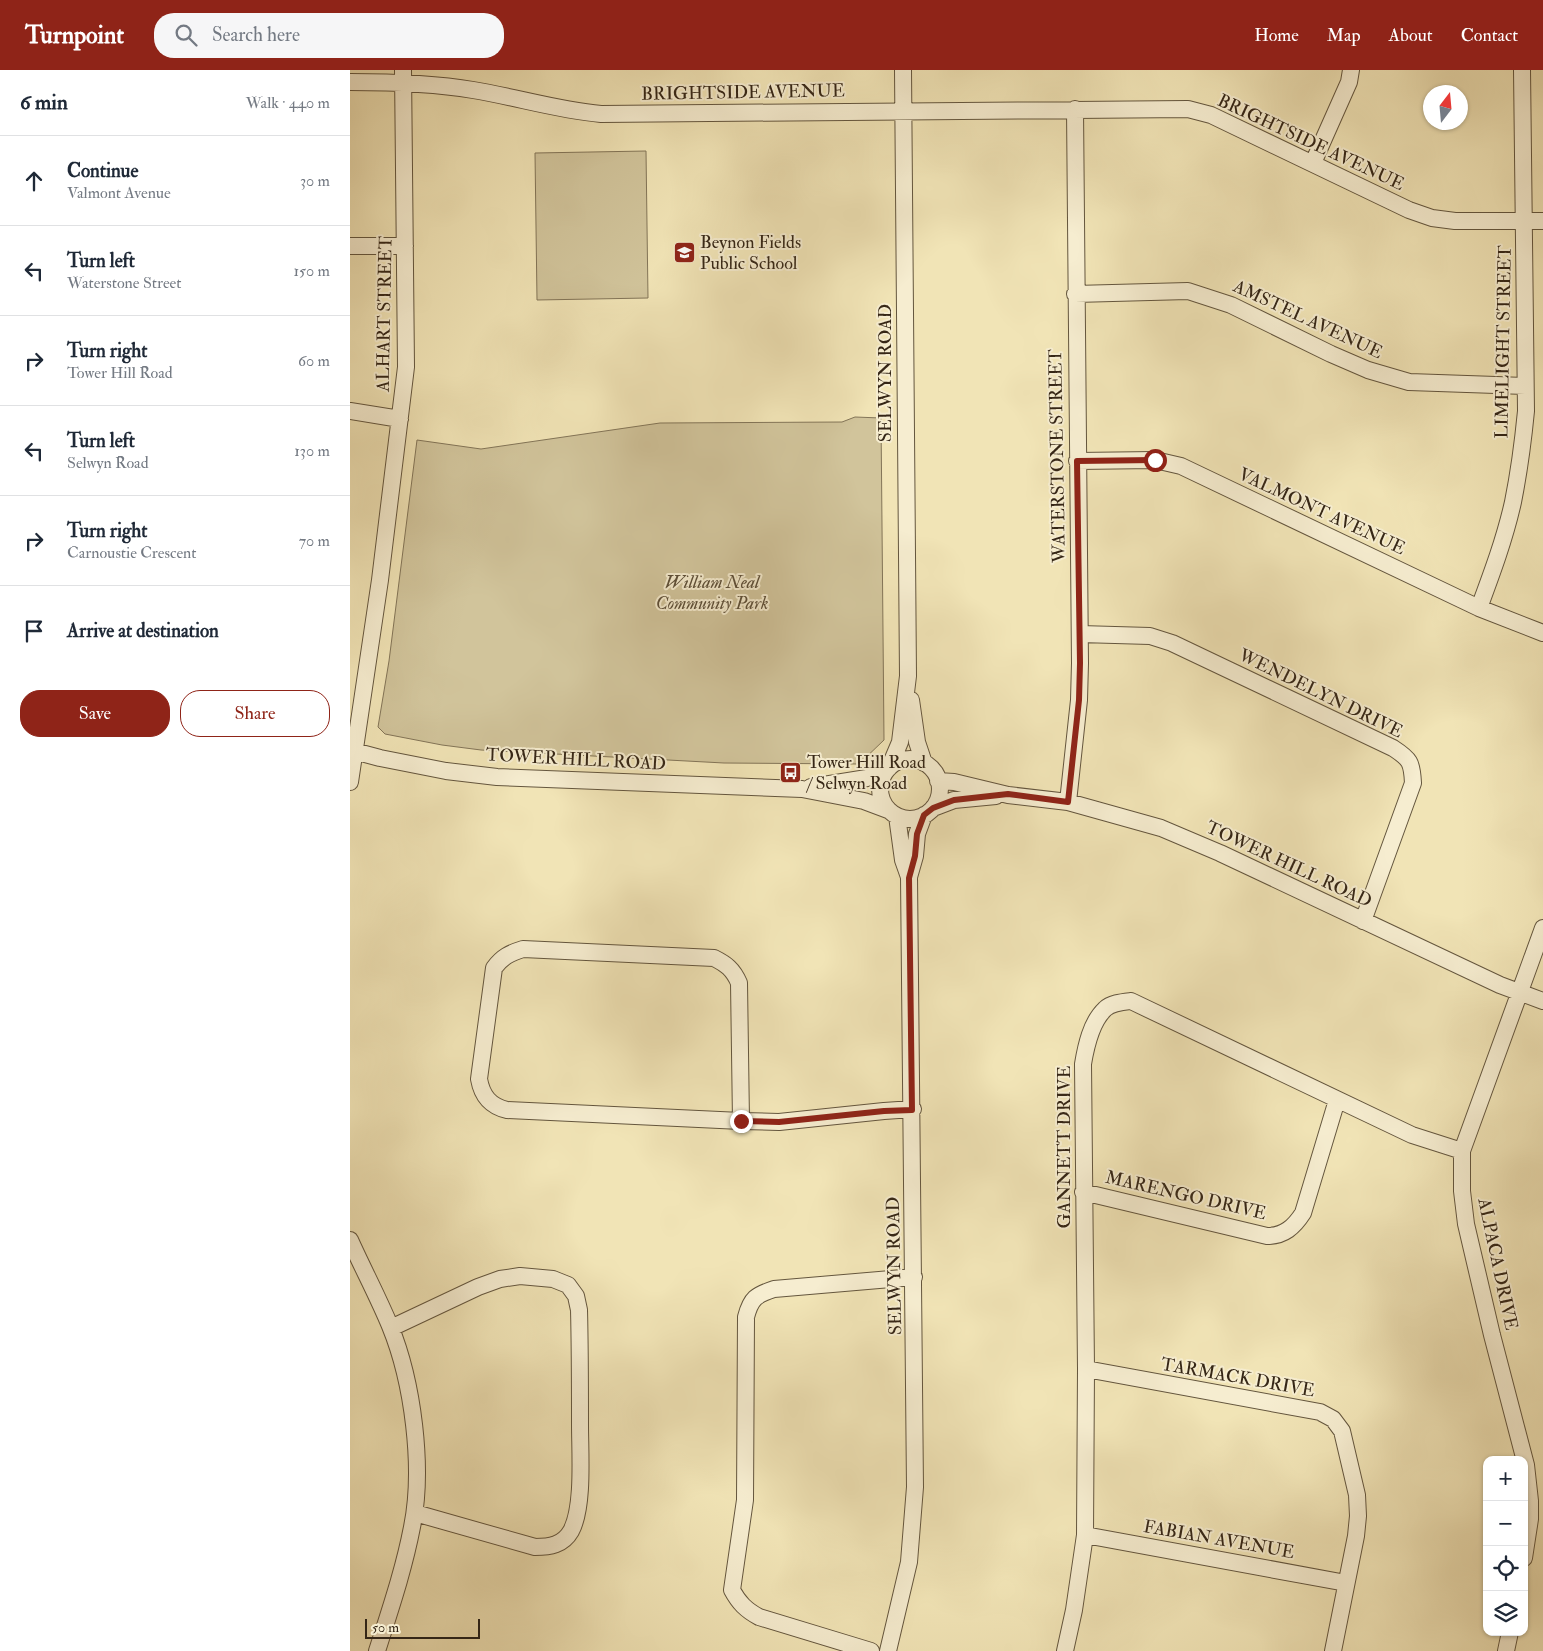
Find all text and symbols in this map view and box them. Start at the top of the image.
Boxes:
search box [154,13,504,58]
text: Turnpoint [25,20,124,51]
icon: search [172,21,200,49]
text: Search here [212,23,300,47]
text: Home [1254,24,1299,47]
text: Map [1327,24,1361,47]
text: About [1389,24,1433,47]
text: Contact [1461,24,1518,47]
street label: BRIGHTSIDE AVENUE [641,79,845,106]
north arrow [1423,85,1468,130]
text: 6 min [20,89,68,116]
street label: BRIGHTSIDE AVENUE [1214,89,1408,196]
text: Walk · 440 m [246,93,330,113]
text: Continue [67,159,138,183]
icon: ahead [20,167,48,195]
text: 30 m [300,171,330,191]
text: Valmont Avenue [67,183,171,203]
place label: Beynon Fields Public School [700,231,801,275]
street label: ALHART STREET [372,235,397,393]
school or university icon: Beynon Fields Public School [672,240,696,264]
street label: LIMELIGHT STREET [1490,244,1517,439]
text: Turn left [67,249,135,273]
icon: left [20,257,48,285]
text: 150 m [293,261,330,281]
text: Waterstone Street [67,273,181,293]
street label: AMSTEL AVENUE [1229,274,1386,364]
street label: SELWYN ROAD [874,304,897,442]
text: Turn right [67,339,147,363]
icon: right [20,347,48,375]
street label: WATERSTONE STREET [1044,348,1071,564]
text: 60 m [298,351,330,371]
text: Tower Hill Road [67,363,173,383]
text: Turn left [67,429,135,453]
icon: left [20,437,48,465]
text: 130 m [294,441,330,461]
route start [1144,449,1167,472]
text: Selwyn Road [67,453,149,473]
street label: VALMONT AVENUE [1235,463,1409,560]
text: Turn right [67,519,147,543]
icon: right [20,527,48,555]
text: 70 m [299,531,330,551]
text: Carnoustie Crescent [67,543,196,563]
park label: William Neal Community Park [656,571,768,615]
icon: arrive [20,617,48,645]
text: Arrive at destination [67,619,219,643]
street label: WENDELYN DRIVE [1234,643,1407,743]
button: Save [20,690,170,737]
button: Share [180,690,330,737]
street label: TOWER HILL ROAD [485,743,667,776]
place label: Tower Hill Road / Selwyn Road [805,751,926,795]
bus stop icon: Tower Hill Road / Selwyn Road [779,760,803,784]
street label: TOWER HILL ROAD [1202,816,1375,913]
street label: GANNETT DRIVE [1053,1066,1076,1228]
route end [730,1110,753,1133]
street label: MARENGO DRIVE [1103,1166,1269,1225]
street label: ALPACA DRIVE [1472,1195,1523,1332]
street label: SELWYN ROAD [882,1197,907,1335]
street label: TARMACK DRIVE [1159,1353,1317,1402]
map controls [1483,1456,1528,1636]
button: + [1483,1456,1528,1501]
button: − [1483,1501,1528,1546]
street label: FABIAN AVENUE [1142,1515,1296,1564]
button: locate [1483,1546,1528,1591]
button: layers [1483,1591,1528,1636]
scale bar [365,1616,480,1639]
text: 50 m [372,1619,399,1636]

